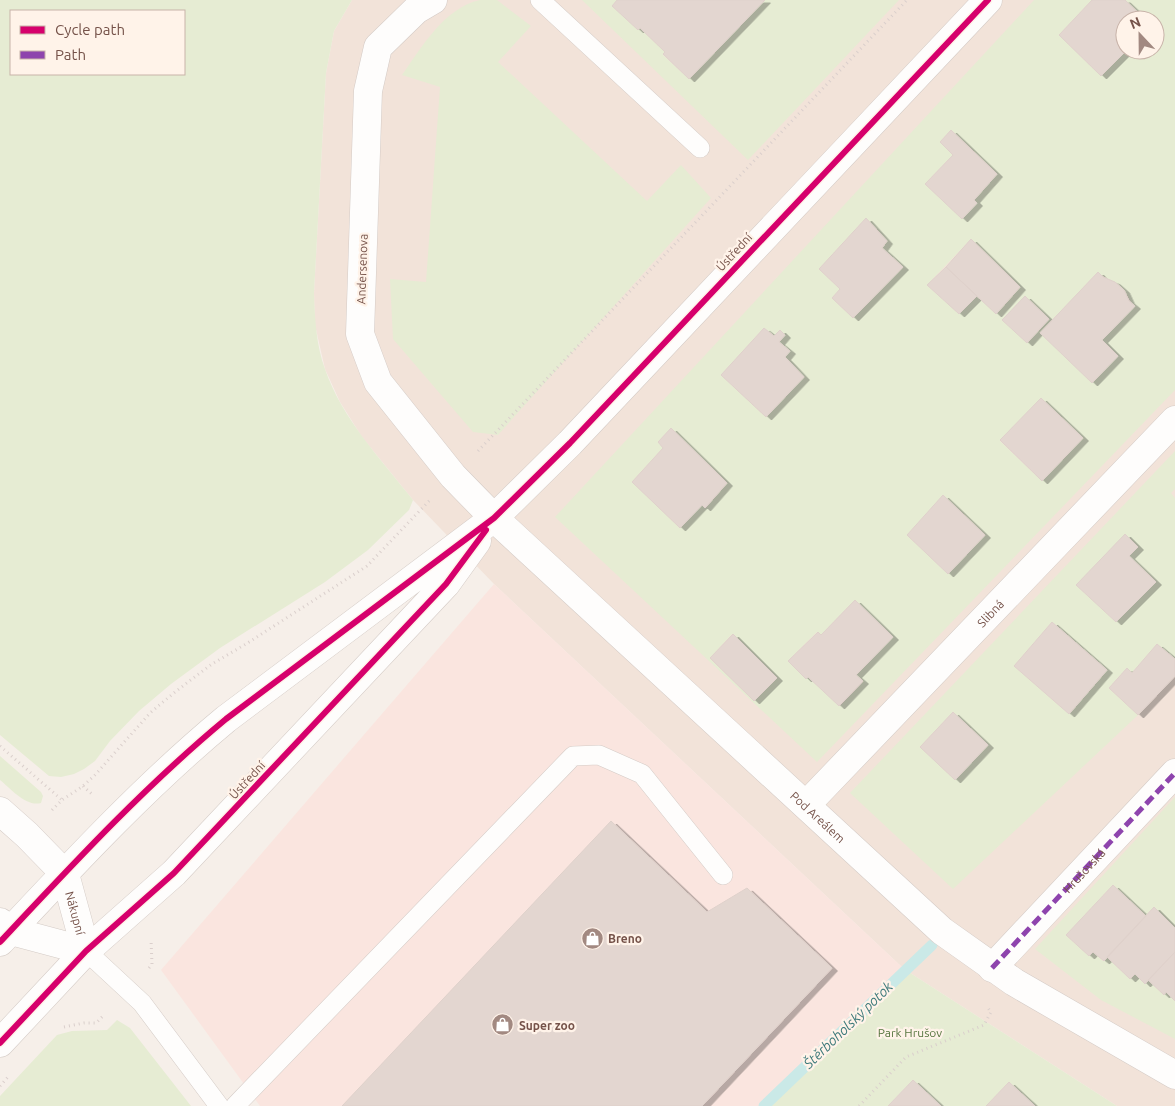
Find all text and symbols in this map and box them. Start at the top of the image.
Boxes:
legend [10,10,185,75]
north arrow [1115,10,1165,60]
text: N [1127,14,1143,32]
text: Cycle path [55,21,125,38]
text: Path [55,46,86,63]
street label: Ústřední [714,230,755,273]
street label: Andersenova [354,234,370,304]
street label: Slibná [974,597,1006,629]
street label: Ústřední [227,758,268,801]
street label: Pod Areálem [788,789,848,845]
street label: Hrušovská [1060,846,1107,895]
street label: Nákupní [64,890,88,937]
shop icon: Breno [580,926,604,950]
place label: Breno [608,932,642,945]
water label: Štěrboholský potok [799,977,896,1072]
shop icon: Super zoo [491,1013,515,1037]
place label: Super zoo [519,1019,575,1032]
park label: Park Hrušov [878,1026,942,1039]

